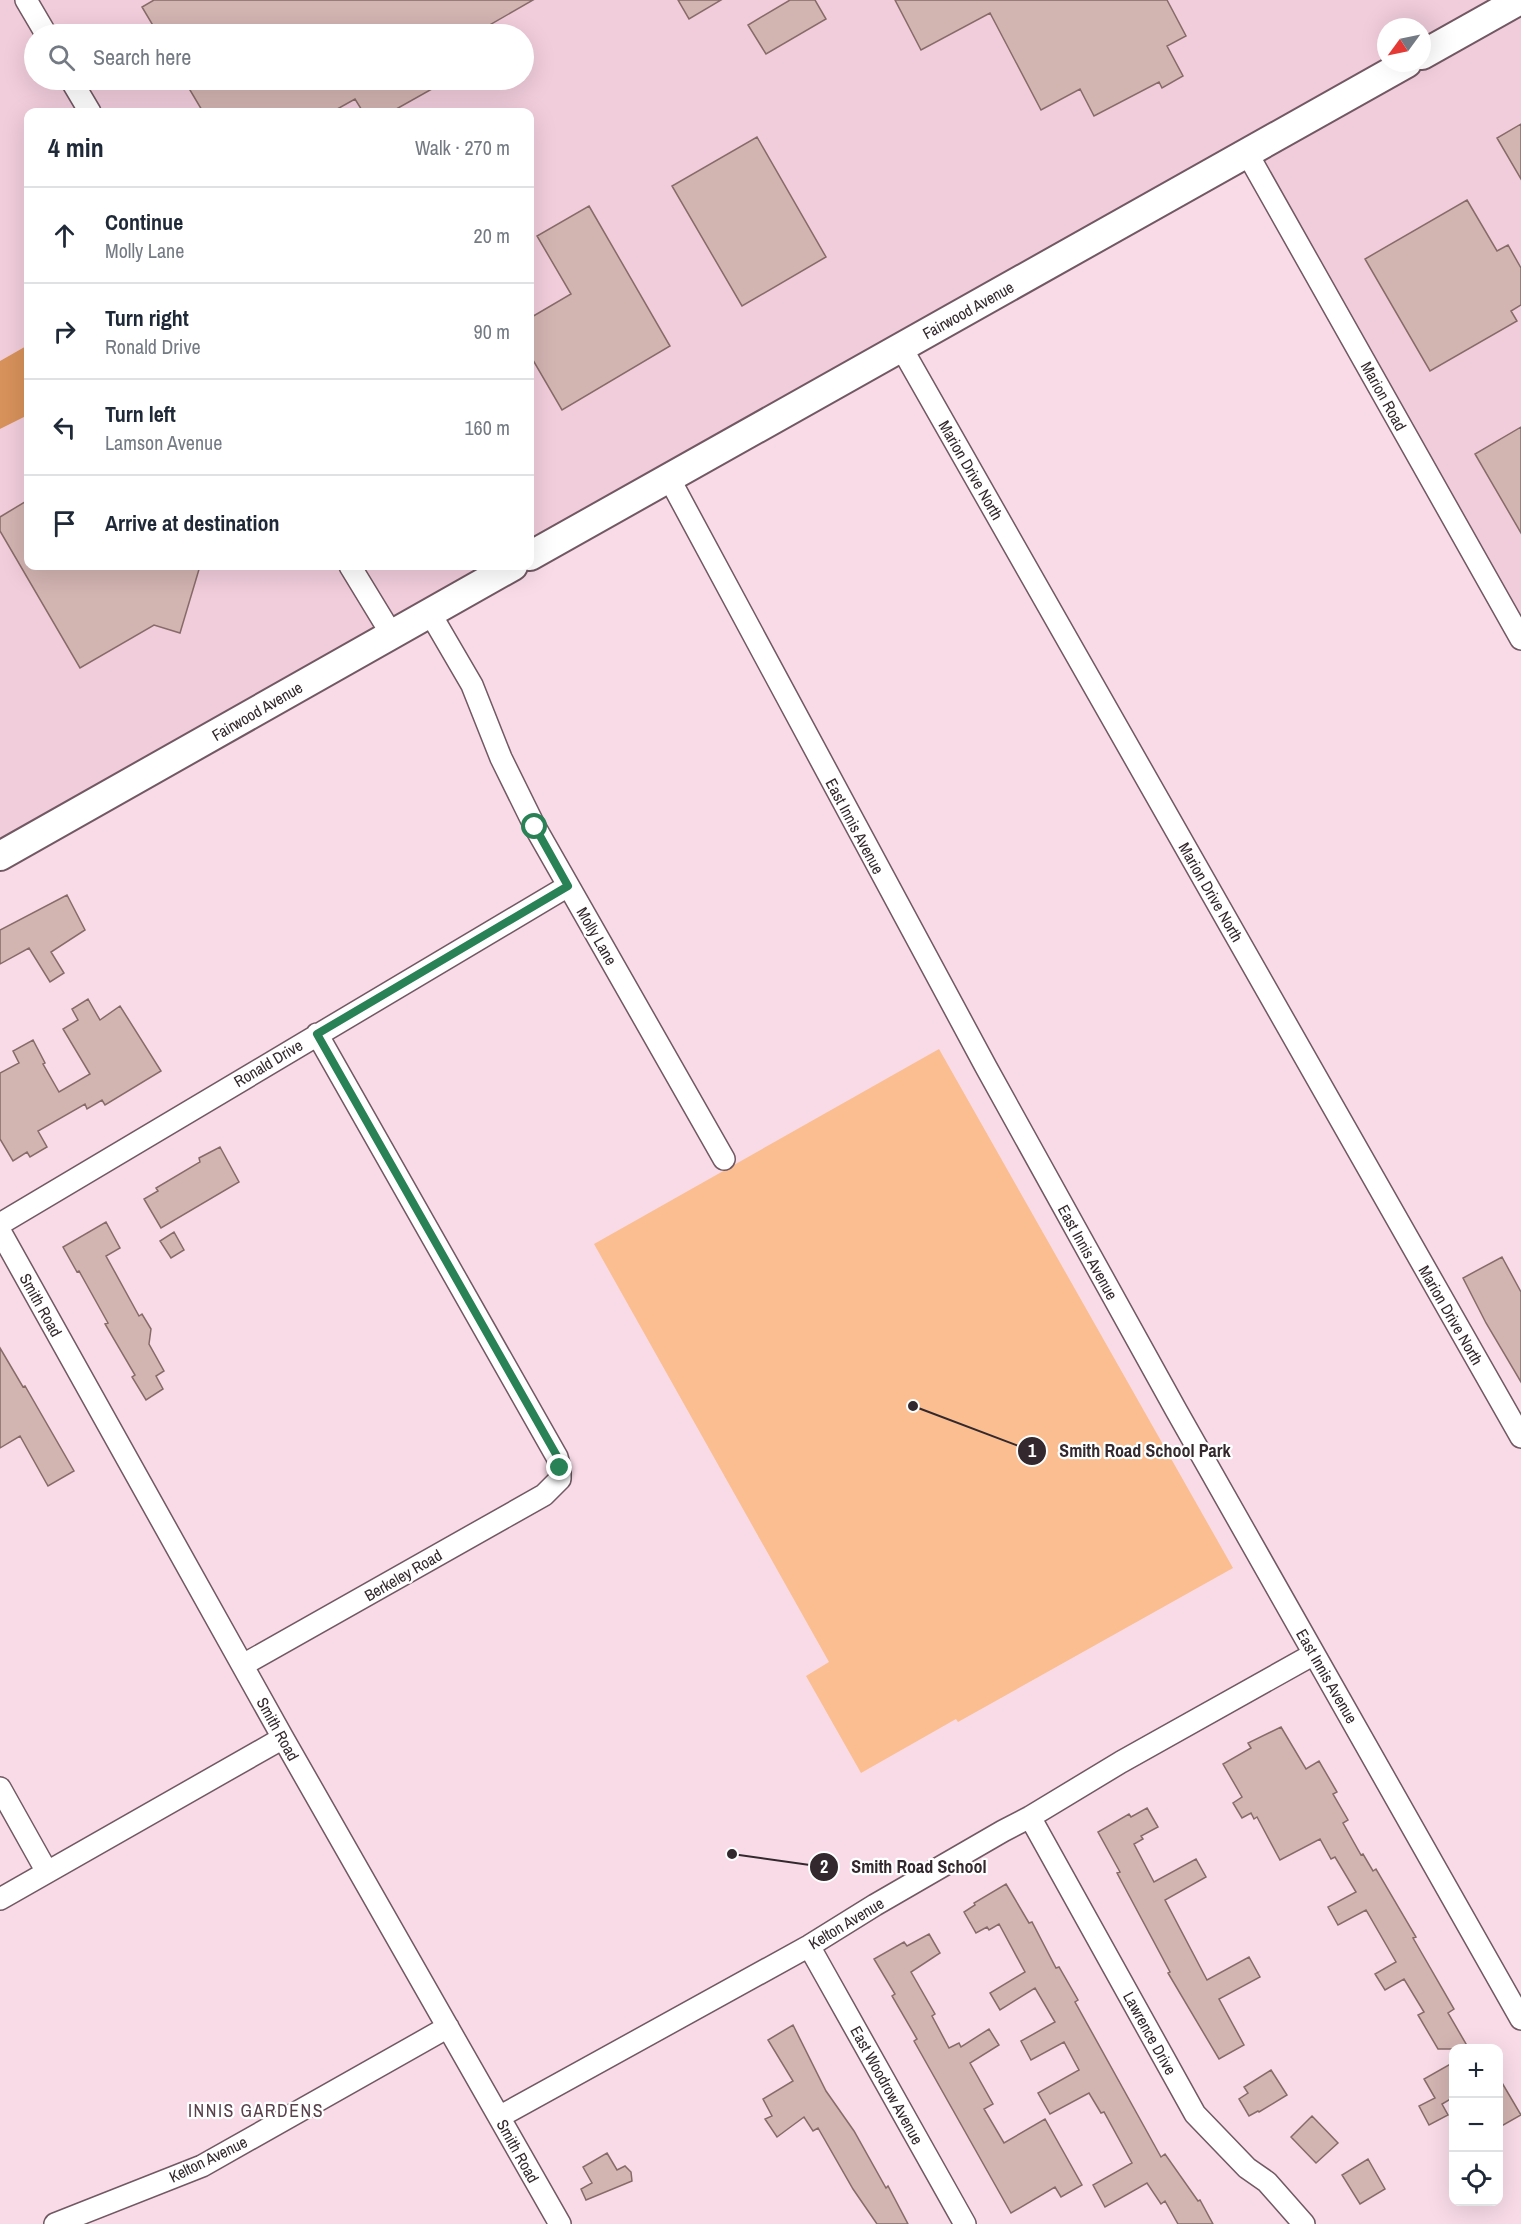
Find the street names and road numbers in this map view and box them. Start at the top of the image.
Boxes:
street label: Fairwood Avenue [918,276,1018,344]
street label: Marion Road [1356,357,1412,435]
street label: Marion Drive North [934,416,1008,524]
street label: Fairwood Avenue [208,676,306,746]
street label: East Innis Avenue [821,774,889,878]
street label: Marion Drive North [1174,838,1248,946]
street label: Molly Lane [572,903,622,969]
street label: Ronald Drive [230,1034,306,1092]
street label: East Innis Avenue [1053,1201,1123,1303]
street label: Marion Drive North [1414,1261,1488,1369]
street label: Smith Road [15,1269,67,1341]
street label: Berkeley Road [360,1544,446,1606]
street label: East Innis Avenue [1291,1625,1363,1727]
street label: Smith Road [252,1693,304,1765]
street label: Kelton Avenue [804,1892,888,1954]
street label: Lawrence Drive [1118,1987,1182,2079]
street label: East Woodrow Avenue [845,2022,929,2148]
street label: Smith Road [492,2115,544,2187]
street label: Kelton Avenue [165,2131,251,2187]

